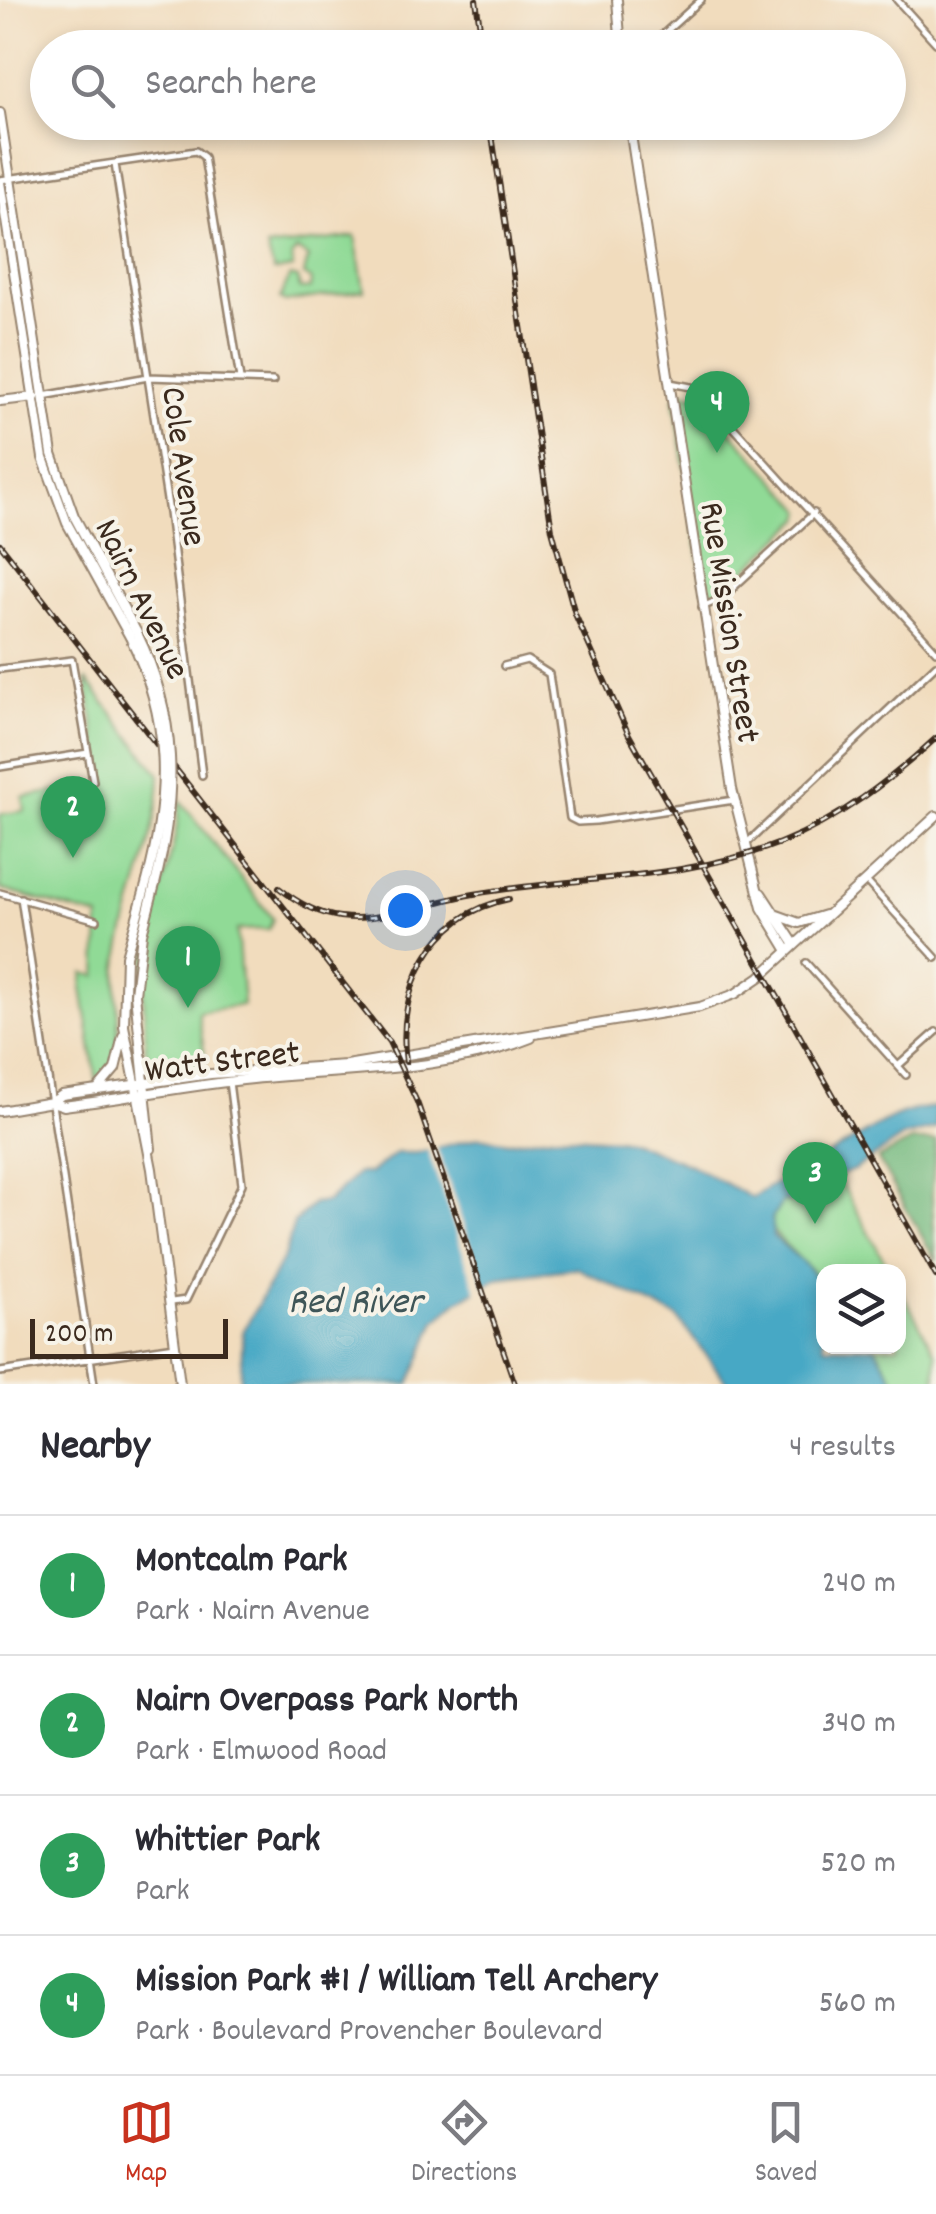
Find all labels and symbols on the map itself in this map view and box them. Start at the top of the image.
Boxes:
pin: 4 [684,370,750,453]
street label: Cole Avenue [145,384,217,550]
street label: Rue Mission Street [683,499,771,747]
street label: Nairn Avenue [79,511,200,689]
pin: 2 [40,776,106,858]
your location [380,885,431,936]
pin: 1 [156,926,220,1008]
street label: Watt Street [142,1030,303,1098]
pin: 3 [782,1142,848,1224]
water label: Red River [288,1277,426,1332]
scale bar [30,1314,228,1358]

